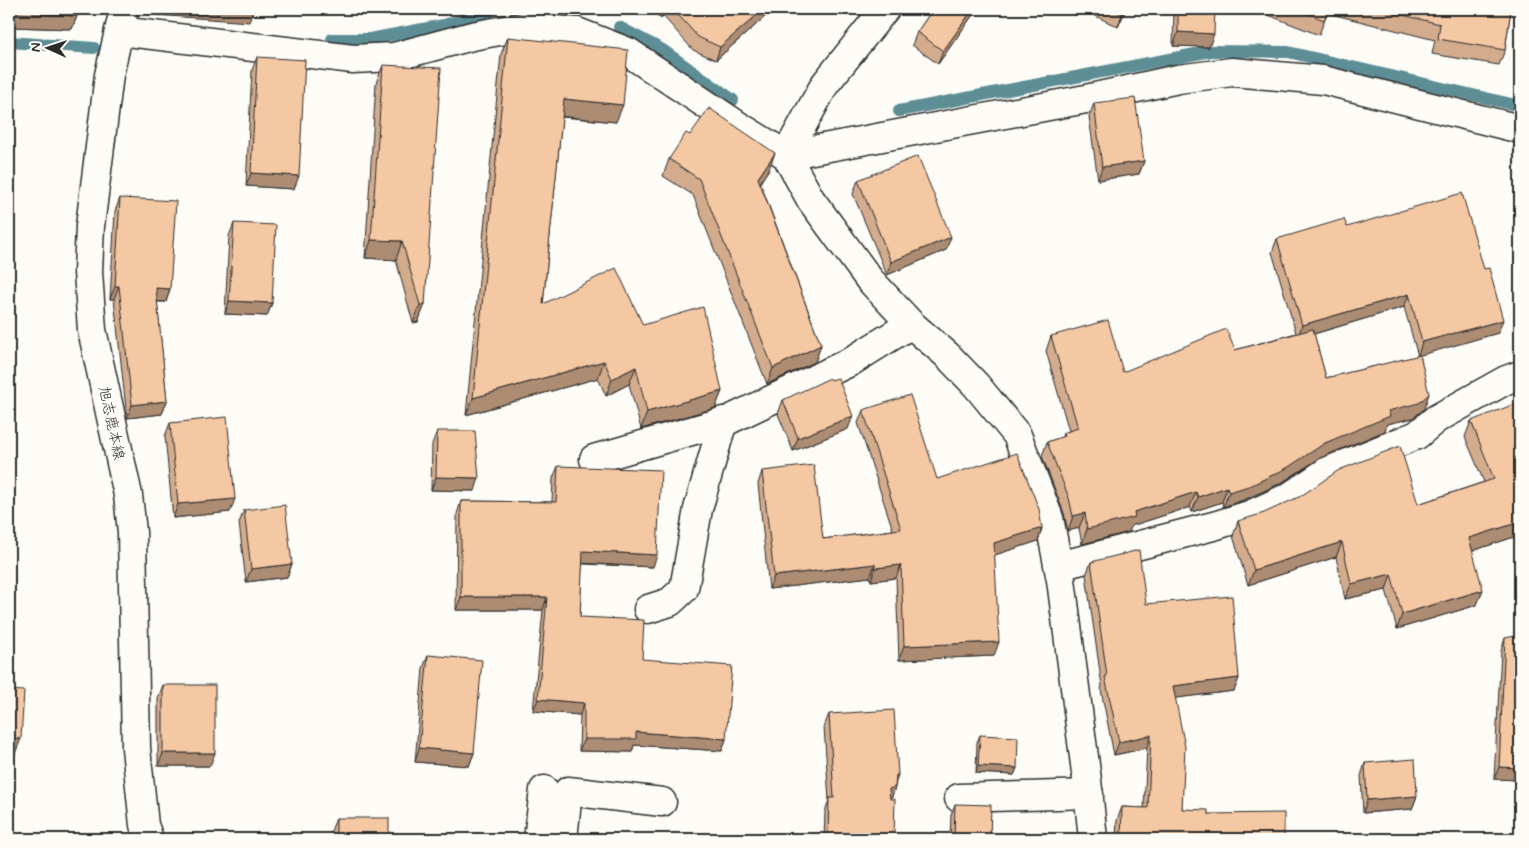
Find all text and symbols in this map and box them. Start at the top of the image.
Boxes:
north arrow [22,22,72,72]
text: N [27,42,45,53]
street label: 旭志鹿本線 [93,384,129,462]

